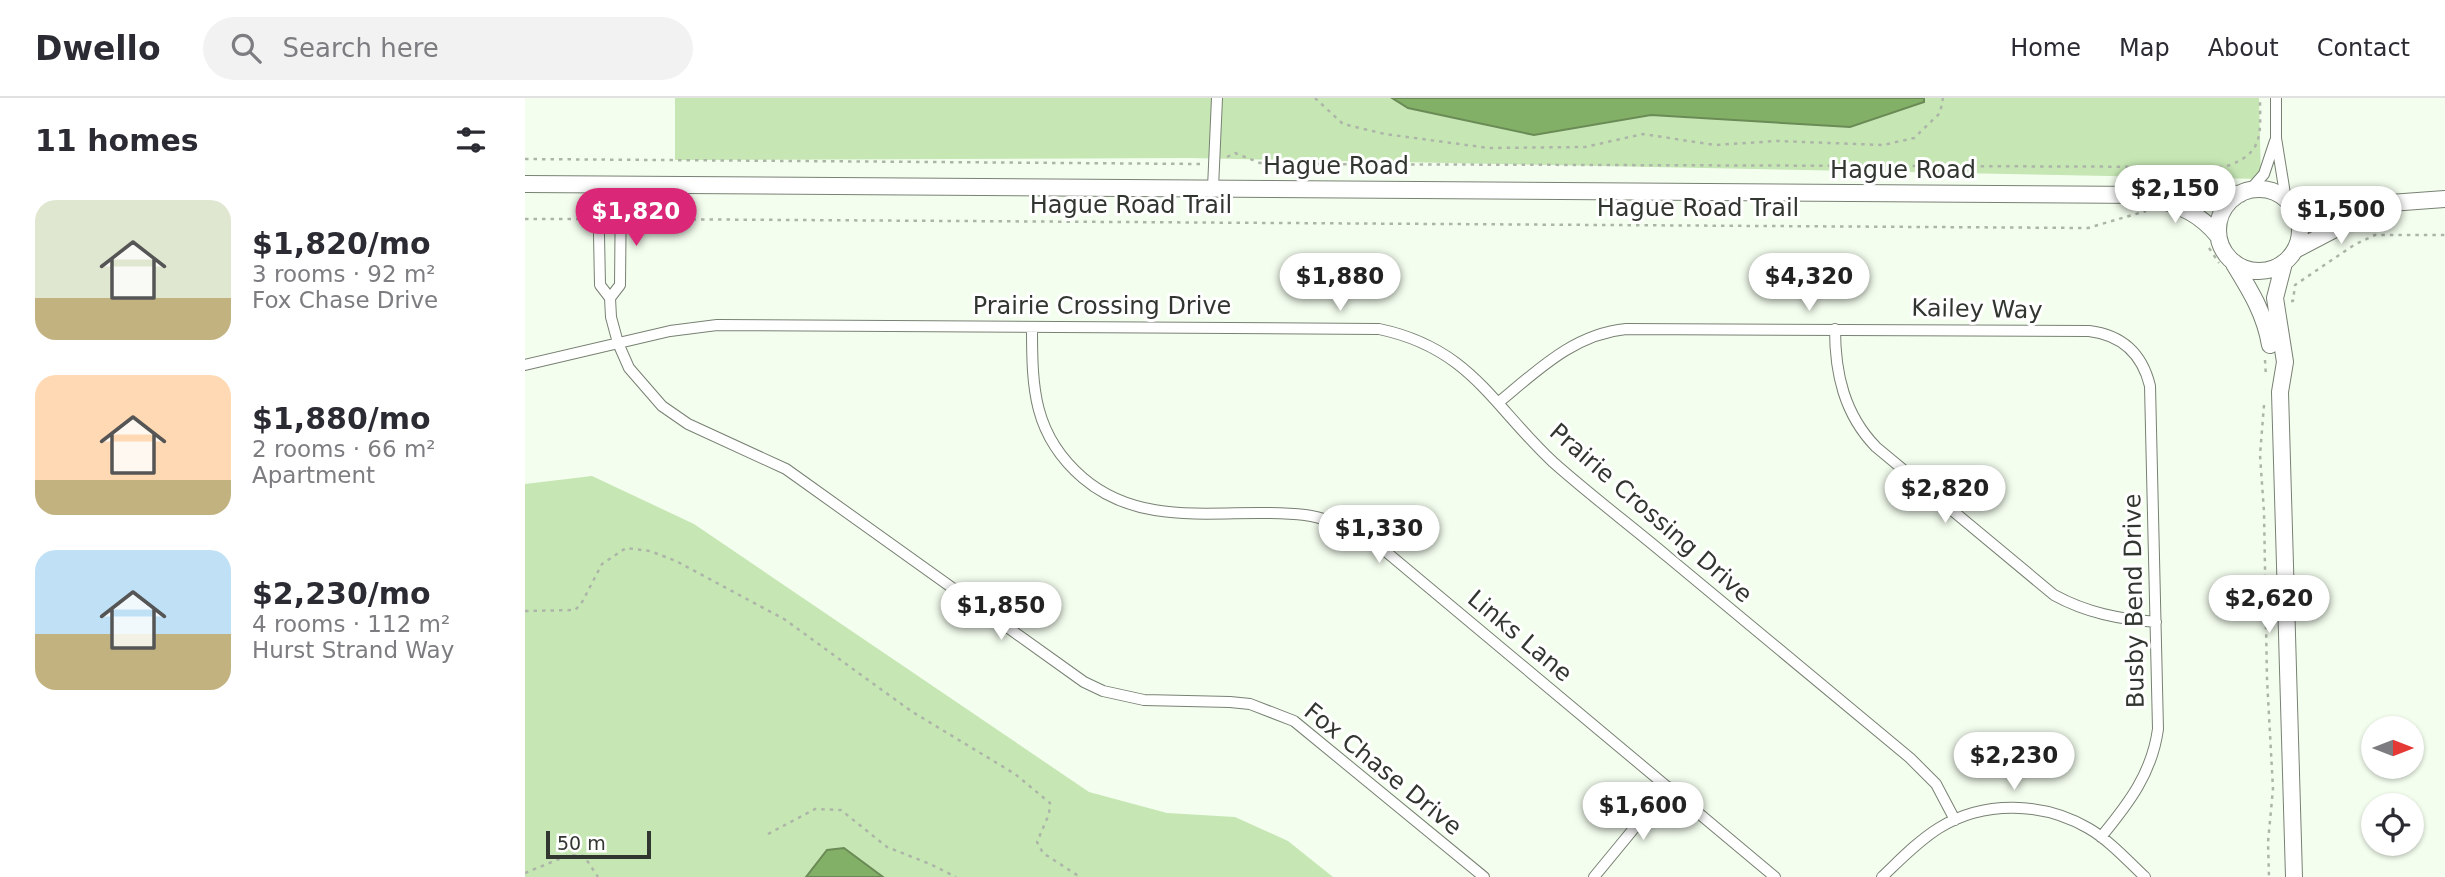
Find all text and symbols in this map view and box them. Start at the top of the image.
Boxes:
search box [203,17,693,80]
text: Dwello [35,29,161,68]
icon: search [227,29,265,67]
text: Search here [283,33,439,63]
text: Home [2010,34,2081,62]
text: Map [2119,34,2170,62]
text: About [2208,34,2279,62]
text: Contact [2317,34,2410,62]
icon: filters [452,121,490,159]
text: 11 homes [35,123,199,158]
street label: Hague Road [1263,152,1409,180]
street label: Hague Road [1830,156,1976,184]
pin: $2,150 [2118,166,2232,225]
text: $2,150 [2131,175,2219,201]
pin: $1,500 [2284,186,2398,246]
pin: $1,820 [579,188,693,248]
street label: Hague Road Trail [1030,191,1232,219]
street label: Hague Road Trail [1597,194,1799,222]
text: $1,500 [2297,196,2385,222]
text: $1,820 [592,198,680,224]
text: $1,820/mo [252,226,431,261]
icon: home [91,228,175,312]
pin: $1,880 [1283,254,1397,313]
pin: $4,320 [1752,254,1866,313]
text: 3 rooms · 92 m² [252,261,436,287]
text: $1,880 [1296,263,1384,289]
text: $4,320 [1765,263,1853,289]
text: Fox Chase Drive [252,287,438,313]
street label: Prairie Crossing Drive [973,292,1231,320]
street label: Kailey Way [1911,294,2043,324]
text: $1,880/mo [252,401,431,436]
icon: home [91,403,175,487]
street label: Prairie Crossing Drive [1544,418,1758,608]
text: 2 rooms · 66 m² [252,436,436,462]
text: Apartment [252,462,375,488]
pin: $2,820 [1888,466,2002,525]
text: $2,820 [1901,475,1989,501]
street label: Busby Bend Drive [2118,493,2150,709]
pin: $1,330 [1322,505,1436,565]
text: $1,330 [1335,515,1423,541]
pin: $2,620 [2212,575,2326,635]
text: $2,230/mo [252,576,431,611]
icon: home [91,578,175,662]
pin: $1,850 [944,582,1058,642]
street label: Links Lane [1462,584,1578,688]
text: $2,620 [2225,585,2313,611]
text: $1,850 [957,592,1045,618]
text: 4 rooms · 112 m² [252,611,450,637]
text: Hurst Strand Way [252,637,454,663]
street label: Fox Chase Drive [1299,697,1467,841]
north arrow [2361,716,2424,779]
map controls [2361,716,2424,856]
pin: $2,230 [1957,732,2071,792]
text: $2,230 [1970,742,2058,768]
pin: $1,600 [1586,782,1700,842]
text: $1,600 [1599,792,1687,818]
button: locate [2361,793,2424,856]
scale bar [546,828,651,860]
text: 50 m [557,832,606,854]

